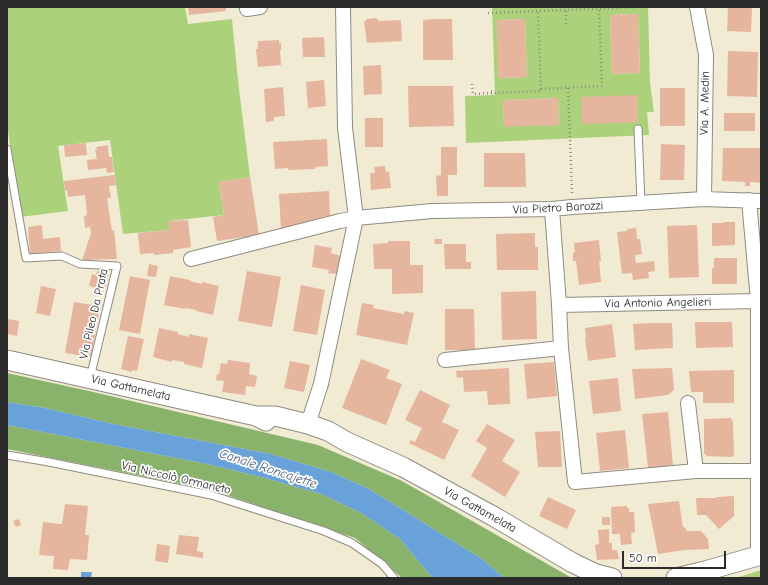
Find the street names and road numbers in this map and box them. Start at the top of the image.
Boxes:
street label: Via A. Medin [697,71,713,135]
street label: Via Pietro Barozzi [512,198,604,218]
street label: Via Pileo Da Prata [77,267,111,361]
street label: Via Antonio Angelieri [604,295,712,311]
street label: Via Gattamelata [90,372,172,404]
street label: Via Niccolò Ormaneto [120,458,232,498]
street label: Via Gattamelata [441,484,519,536]

